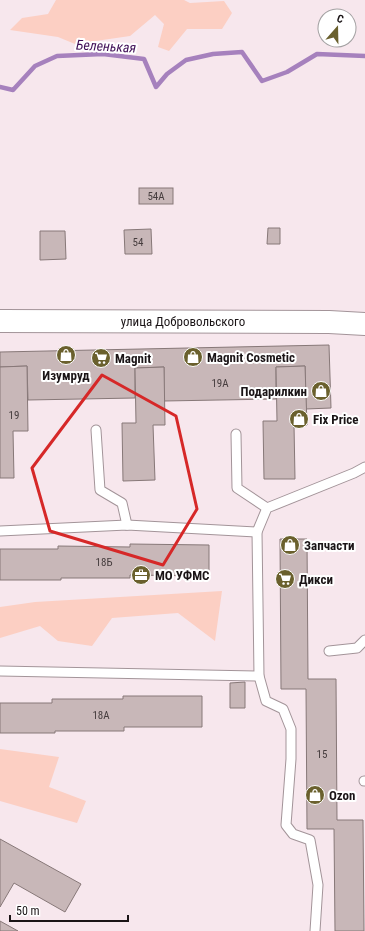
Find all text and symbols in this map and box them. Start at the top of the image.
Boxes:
north arrow [317,8,357,48]
text: С [335,12,345,26]
water label: Беленькая [76,36,137,56]
house number: 54А [147,190,165,203]
house number: 54 [133,236,144,249]
street label: улица Добровольского [121,314,245,329]
shop icon: Изумруд [55,344,77,366]
shop icon: Magnit Cosmetic [182,346,204,368]
supermarket icon: Magnit [90,347,112,369]
place label: Magnit Cosmetic [207,350,295,365]
place label: Magnit [115,351,151,366]
place label: Изумруд [42,368,90,383]
house number: 19А [211,377,229,390]
shop icon: Подарилкин [310,380,332,402]
place label: Подарилкин [241,384,307,399]
shop icon: Fix Price [288,408,310,430]
house number: 19 [9,409,19,422]
place label: Fix Price [313,412,359,427]
shop icon: Запчасти [279,534,301,556]
place label: Запчасти [304,538,355,553]
house number: 18Б [96,556,112,569]
office icon: МО УФМС [130,564,152,586]
place label: МО УФМС [155,568,210,583]
supermarket icon: Дикси [274,568,296,590]
place label: Дикси [299,572,333,587]
house number: 18А [92,709,110,722]
house number: 15 [317,748,327,761]
shop icon: Ozon [304,784,326,806]
place label: Ozon [329,788,356,803]
scale bar [10,897,128,923]
text: 50 m [16,904,40,918]

